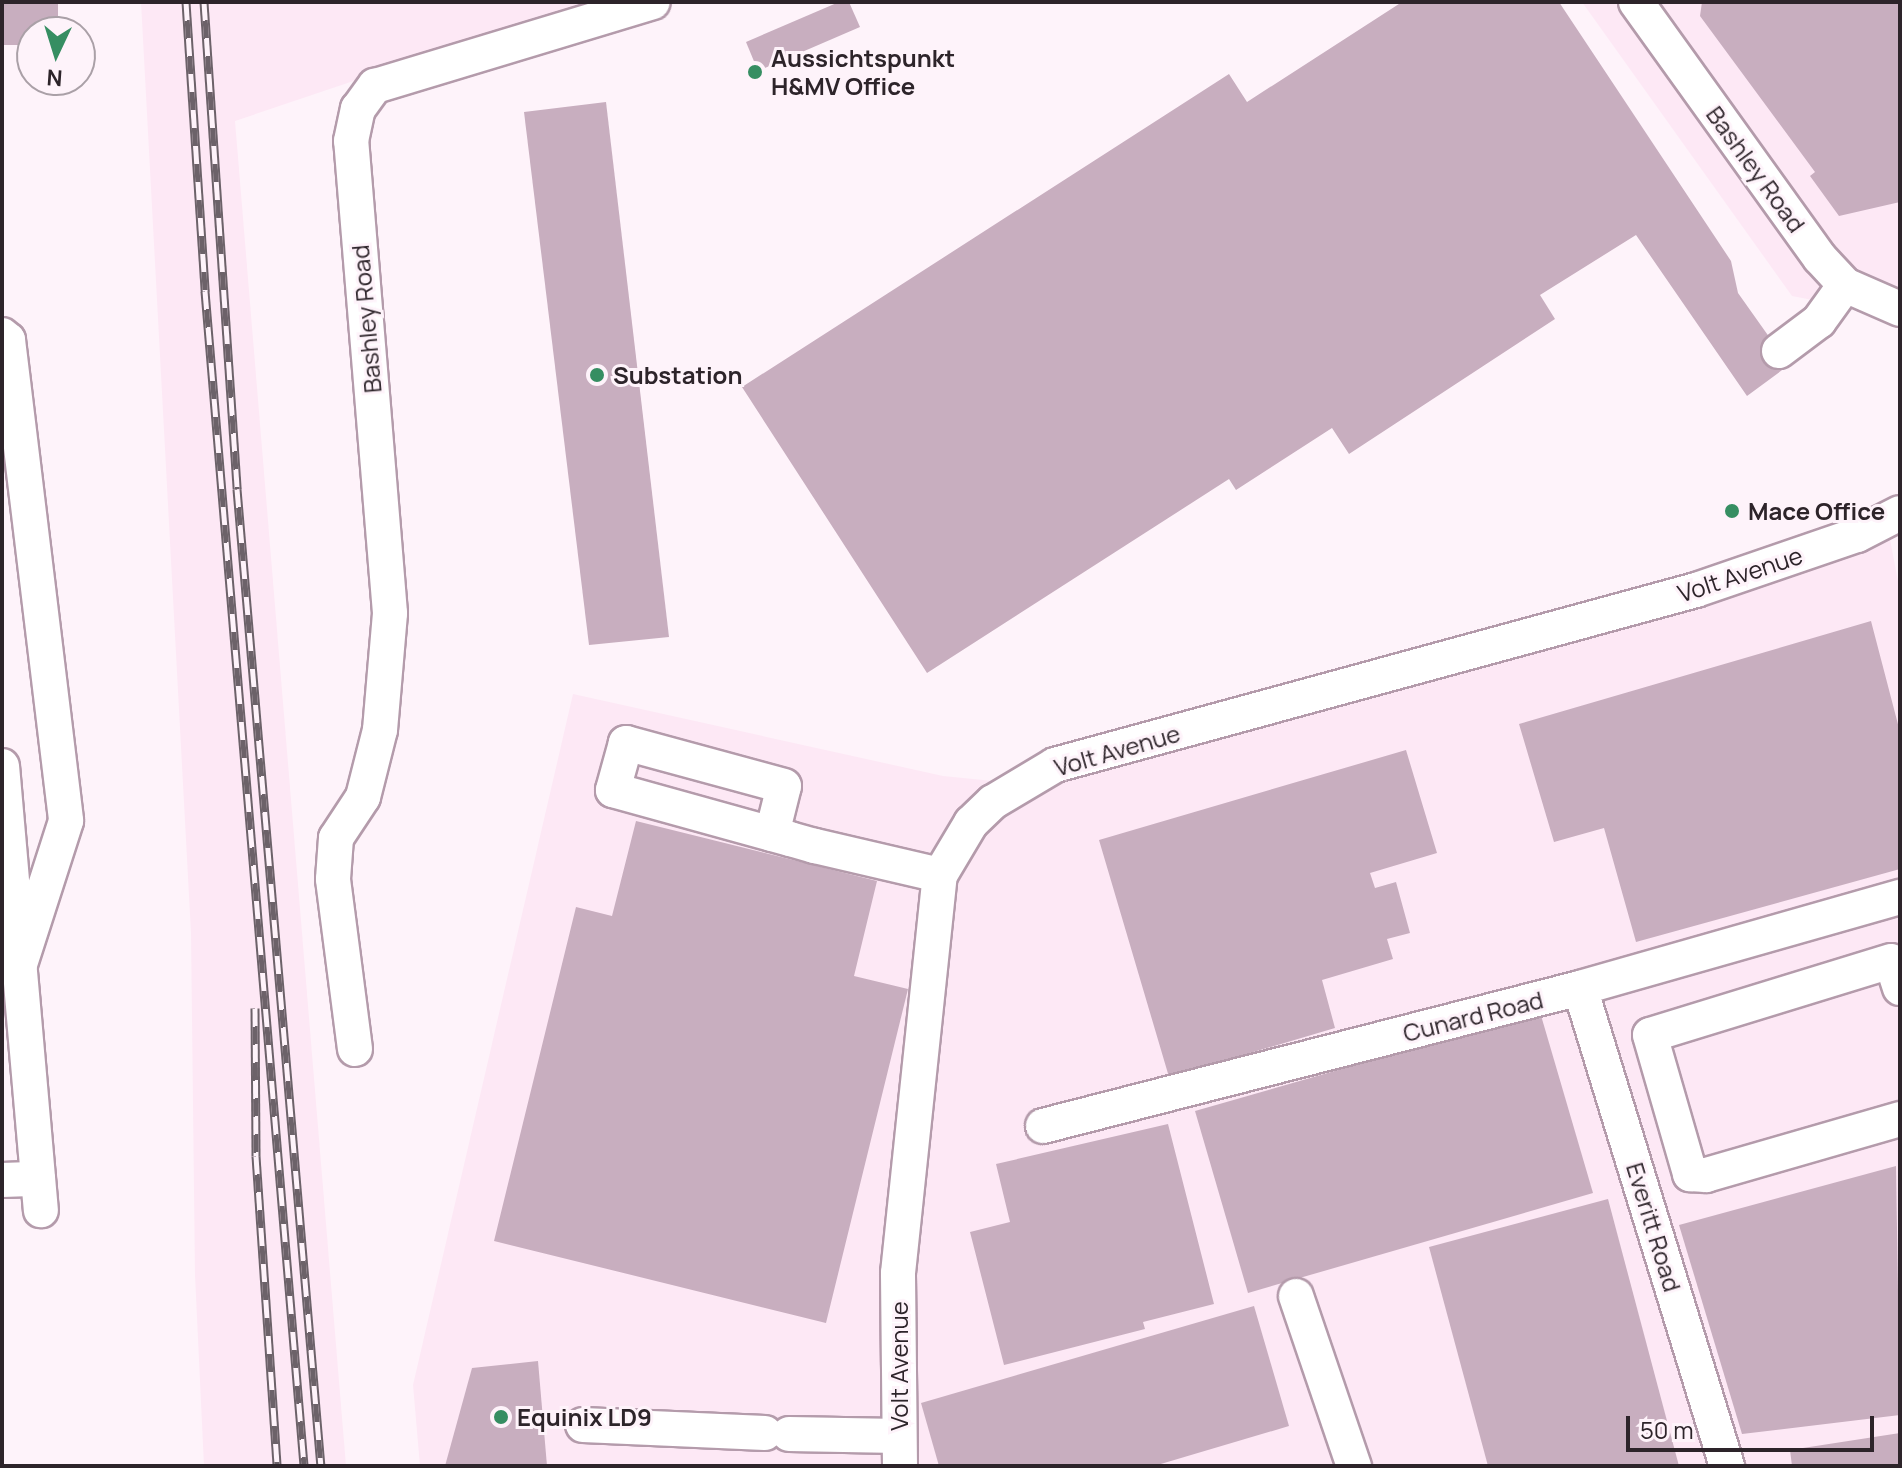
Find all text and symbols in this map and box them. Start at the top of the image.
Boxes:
north arrow [16,16,96,96]
place label: Aussichtspunkt H&MV Office [771,44,955,100]
text: N [46,62,63,93]
marker: Aussichtspunkt H&MV Office [746,63,764,81]
street label: Bashley Road [1701,100,1811,238]
street label: Bashley Road [345,244,387,394]
place label: Substation [613,361,742,389]
marker: Substation [588,366,606,384]
place label: Mace Office [1748,497,1885,525]
marker: Mace Office [1723,502,1741,520]
street label: Volt Avenue [1674,540,1806,608]
street label: Volt Avenue [1051,718,1183,782]
street label: Cunard Road [1400,985,1546,1047]
street label: Everitt Road [1621,1159,1687,1295]
street label: Volt Avenue [885,1301,913,1431]
scale bar [1630,1400,1878,1450]
place label: Equinix LD9 [517,1403,652,1431]
marker: Equinix LD9 [492,1408,510,1426]
text: 50 m [1640,1413,1694,1446]

